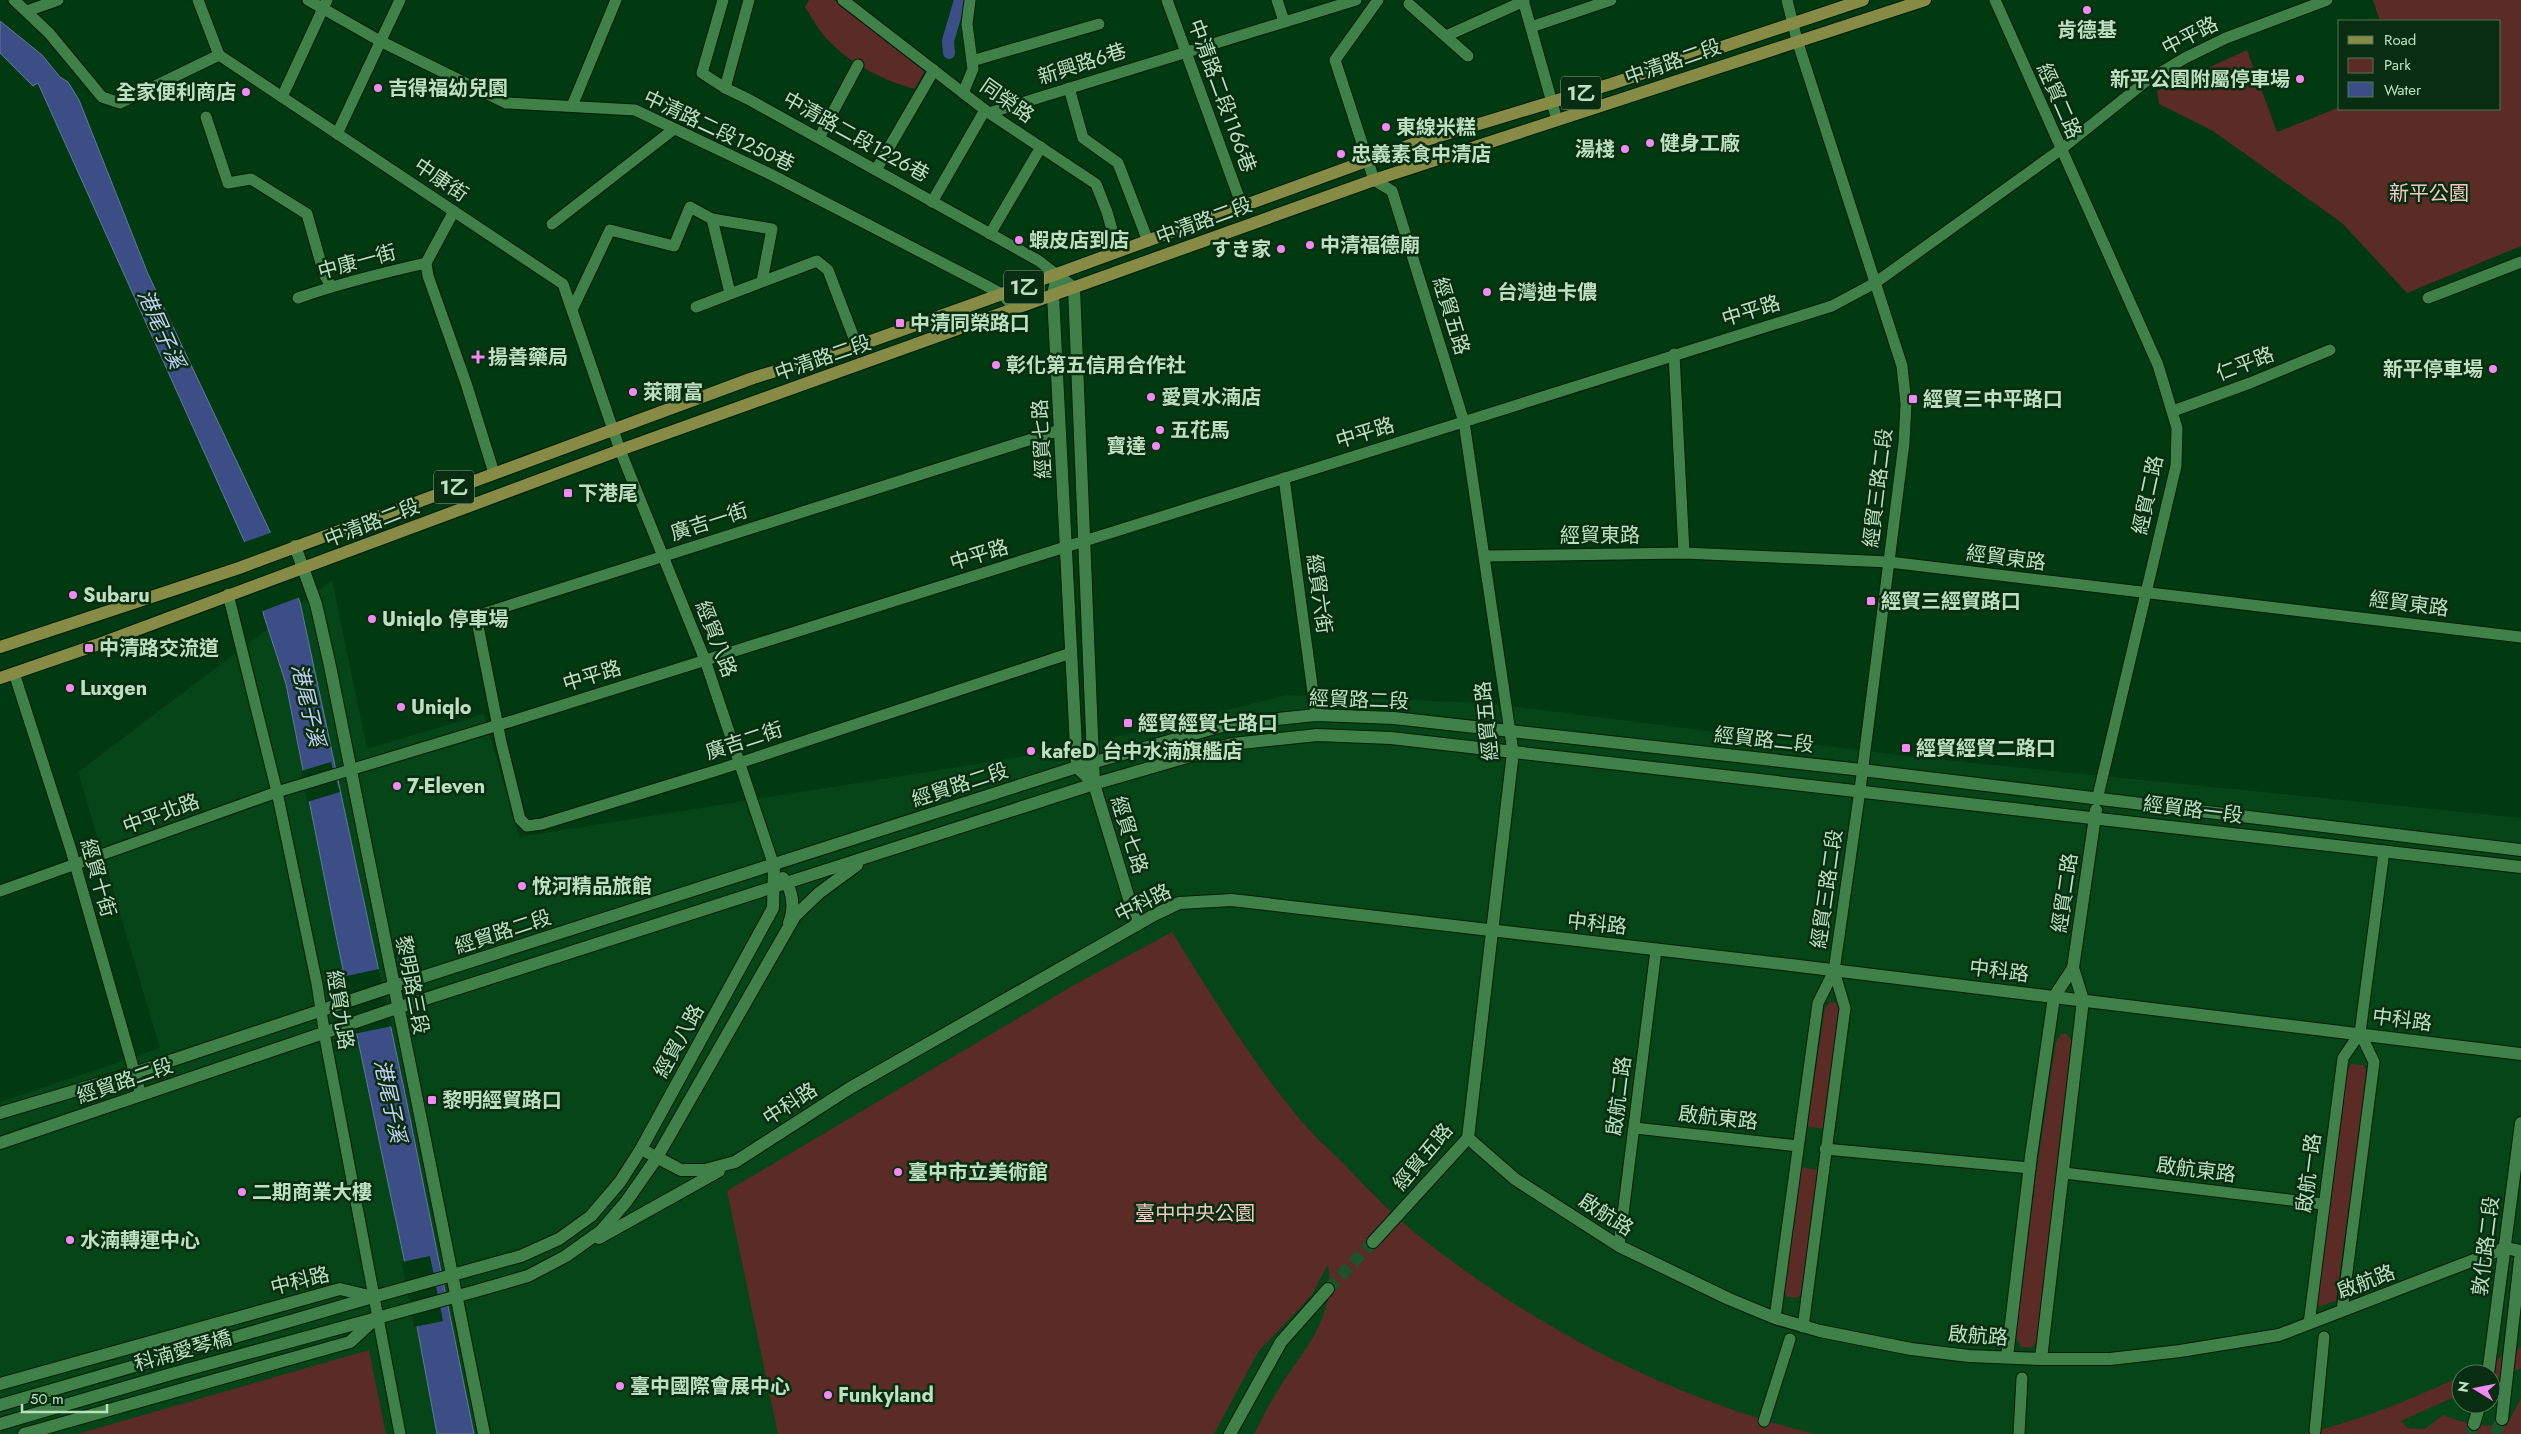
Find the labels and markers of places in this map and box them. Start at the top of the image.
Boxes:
marker: 肯德基 [2081,4,2093,16]
place label: 肯德基 [2057,16,2117,45]
place label: 新平公園附屬停車場 [2110,65,2290,94]
marker: 新平公園附屬停車場 [2294,73,2306,85]
place label: 吉得福幼兒園 [388,74,508,103]
place label: 全家便利商店 [116,78,236,107]
marker: 吉得福幼兒園 [372,82,384,94]
marker: 全家便利商店 [240,86,252,98]
place label: 東線米糕 [1396,113,1476,142]
marker: 東線米糕 [1380,121,1392,133]
place label: 健身工廠 [1660,129,1740,158]
place label: 湯棧 [1575,135,1615,164]
marker: 健身工廠 [1644,137,1656,149]
place label: 忠義素食中清店 [1351,140,1491,169]
marker: 湯棧 [1619,143,1631,155]
marker: 忠義素食中清店 [1335,148,1347,160]
place label: 蝦皮店到店 [1029,226,1129,255]
place label: 中清福德廟 [1320,231,1420,260]
marker: 蝦皮店到店 [1013,234,1025,246]
place label: すき家 [1211,235,1271,264]
marker: 中清福德廟 [1304,239,1316,251]
marker: すき家 [1275,243,1287,255]
place label: 台灣迪卡儂 [1497,278,1597,307]
marker: 台灣迪卡儂 [1481,286,1493,298]
place label: 中清同榮路口 [910,309,1030,338]
marker: 中清同榮路口 [894,317,906,329]
place label: 揚善藥局 [488,343,568,372]
marker: 揚善藥局 [472,351,484,363]
place label: 彰化第五信用合作社 [1006,351,1186,380]
place label: 新平停車場 [2383,355,2483,384]
marker: 彰化第五信用合作社 [990,359,1002,371]
marker: 新平停車場 [2487,363,2499,375]
place label: 萊爾富 [643,378,703,407]
place label: 愛買水湳店 [1161,383,1261,412]
place label: 經貿三中平路口 [1923,385,2063,414]
marker: 萊爾富 [627,386,639,398]
marker: 愛買水湳店 [1145,391,1157,403]
marker: 經貿三中平路口 [1907,393,1919,405]
place label: 五花馬 [1170,416,1230,445]
marker: 五花馬 [1154,424,1166,436]
place label: 寶達 [1106,432,1146,461]
marker: 寶達 [1150,440,1162,452]
place label: 下港尾 [578,479,638,508]
marker: 下港尾 [562,487,574,499]
place label: Subaru [83,581,150,610]
place label: 經貿三經貿路口 [1881,587,2021,616]
marker: Subaru [67,589,79,601]
marker: 經貿三經貿路口 [1865,595,1877,607]
place label: Uniqlo 停車場 [382,605,509,634]
marker: Uniqlo 停車場 [366,613,378,625]
place label: 中清路交流道 [99,634,219,663]
marker: 中清路交流道 [83,642,95,654]
place label: Luxgen [80,674,147,703]
marker: Luxgen [64,682,76,694]
place label: Uniqlo [411,693,472,722]
marker: Uniqlo [395,701,407,713]
place label: 經貿經貿七路口 [1138,709,1278,738]
marker: 經貿經貿七路口 [1122,717,1134,729]
place label: 經貿經貿二路口 [1916,734,2056,763]
place label: kafeD 台中水湳旗艦店 [1041,737,1242,766]
marker: 經貿經貿二路口 [1900,742,1912,754]
marker: kafeD 台中水湳旗艦店 [1025,745,1037,757]
place label: 7-Eleven [407,772,485,801]
marker: 7-Eleven [391,780,403,792]
place label: 悅河精品旅館 [532,872,652,901]
marker: 悅河精品旅館 [516,880,528,892]
place label: 黎明經貿路口 [442,1086,562,1115]
marker: 黎明經貿路口 [426,1094,438,1106]
place label: 臺中市立美術館 [908,1158,1048,1187]
marker: 臺中市立美術館 [892,1166,904,1178]
place label: 二期商業大樓 [252,1178,372,1207]
marker: 二期商業大樓 [236,1186,248,1198]
place label: 水湳轉運中心 [80,1226,200,1255]
marker: 水湳轉運中心 [64,1234,76,1246]
place label: 臺中國際會展中心 [630,1372,790,1401]
marker: 臺中國際會展中心 [614,1380,626,1392]
place label: Funkyland [838,1381,934,1410]
marker: Funkyland [822,1389,834,1401]

